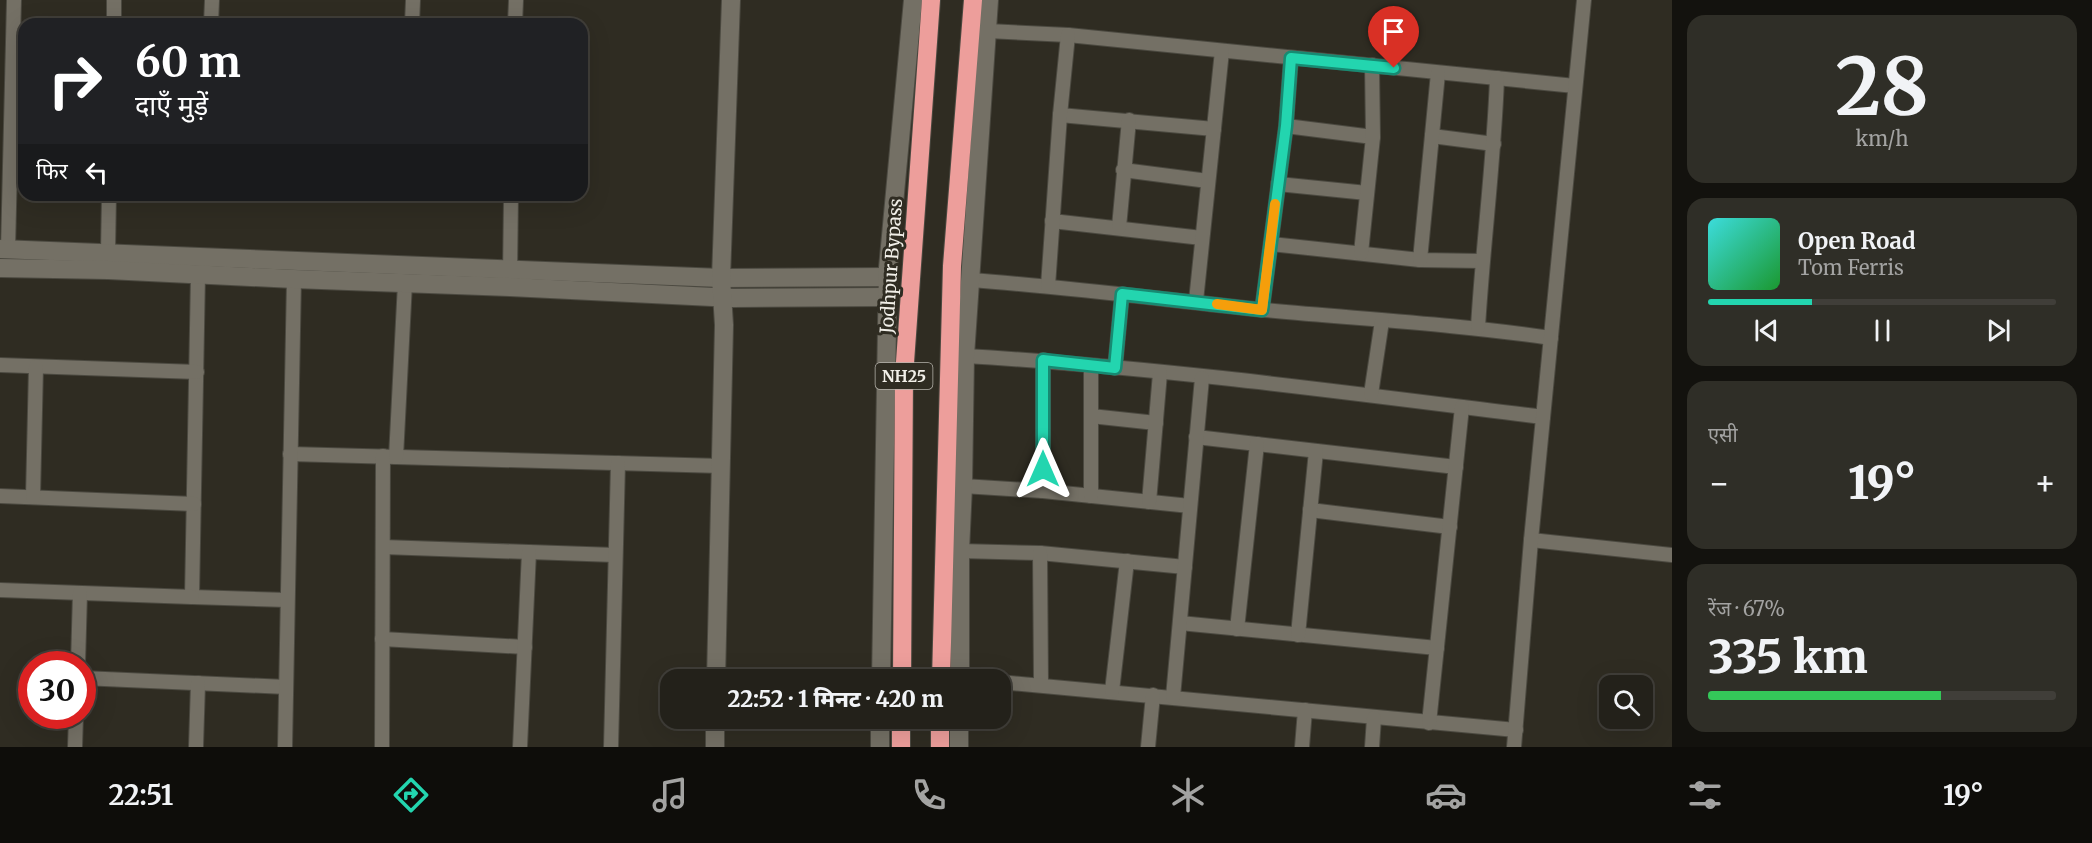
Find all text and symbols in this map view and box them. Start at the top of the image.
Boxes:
pin [1368,6,1419,68]
icon: arrive [1377,15,1410,48]
text: 60 m [135,36,241,88]
text: 28 [1835,38,1929,136]
icon: right [36,42,114,120]
text: दाएँ मुड़ें [135,88,208,122]
text: km/h [1856,126,1908,151]
icon: left [80,156,113,189]
text: फिर [36,157,68,185]
street label: Jodhpur Bypass [875,197,907,335]
text: Open Road [1798,227,1916,255]
text: Tom Ferris [1798,255,1904,280]
icon: previous [1750,314,1783,347]
icon: pause [1866,314,1899,347]
icon: next [1982,314,2015,347]
road number: NH25 [876,363,932,389]
text: एसी [1708,422,1738,447]
position arrow [1011,437,1075,501]
text: 19° [1848,455,1916,511]
text: − [1708,463,1730,504]
text: + [2034,463,2056,504]
text: रेंज · 67% [1708,596,1785,621]
text: 335 km [1708,629,1868,685]
speed limit sign: 30 [18,651,96,729]
map controls [1599,675,1653,729]
button: search [1599,675,1653,729]
text: 22:52 · 1 मिनट · 420 m [728,685,943,713]
icon: directions [390,774,432,816]
icon: music [649,774,691,816]
icon: phone [908,774,950,816]
icon: climate [1167,774,1209,816]
icon: car [1425,774,1467,816]
icon: filters [1684,774,1726,816]
text: 22:51 [108,778,173,812]
text: 19° [1943,778,1984,812]

